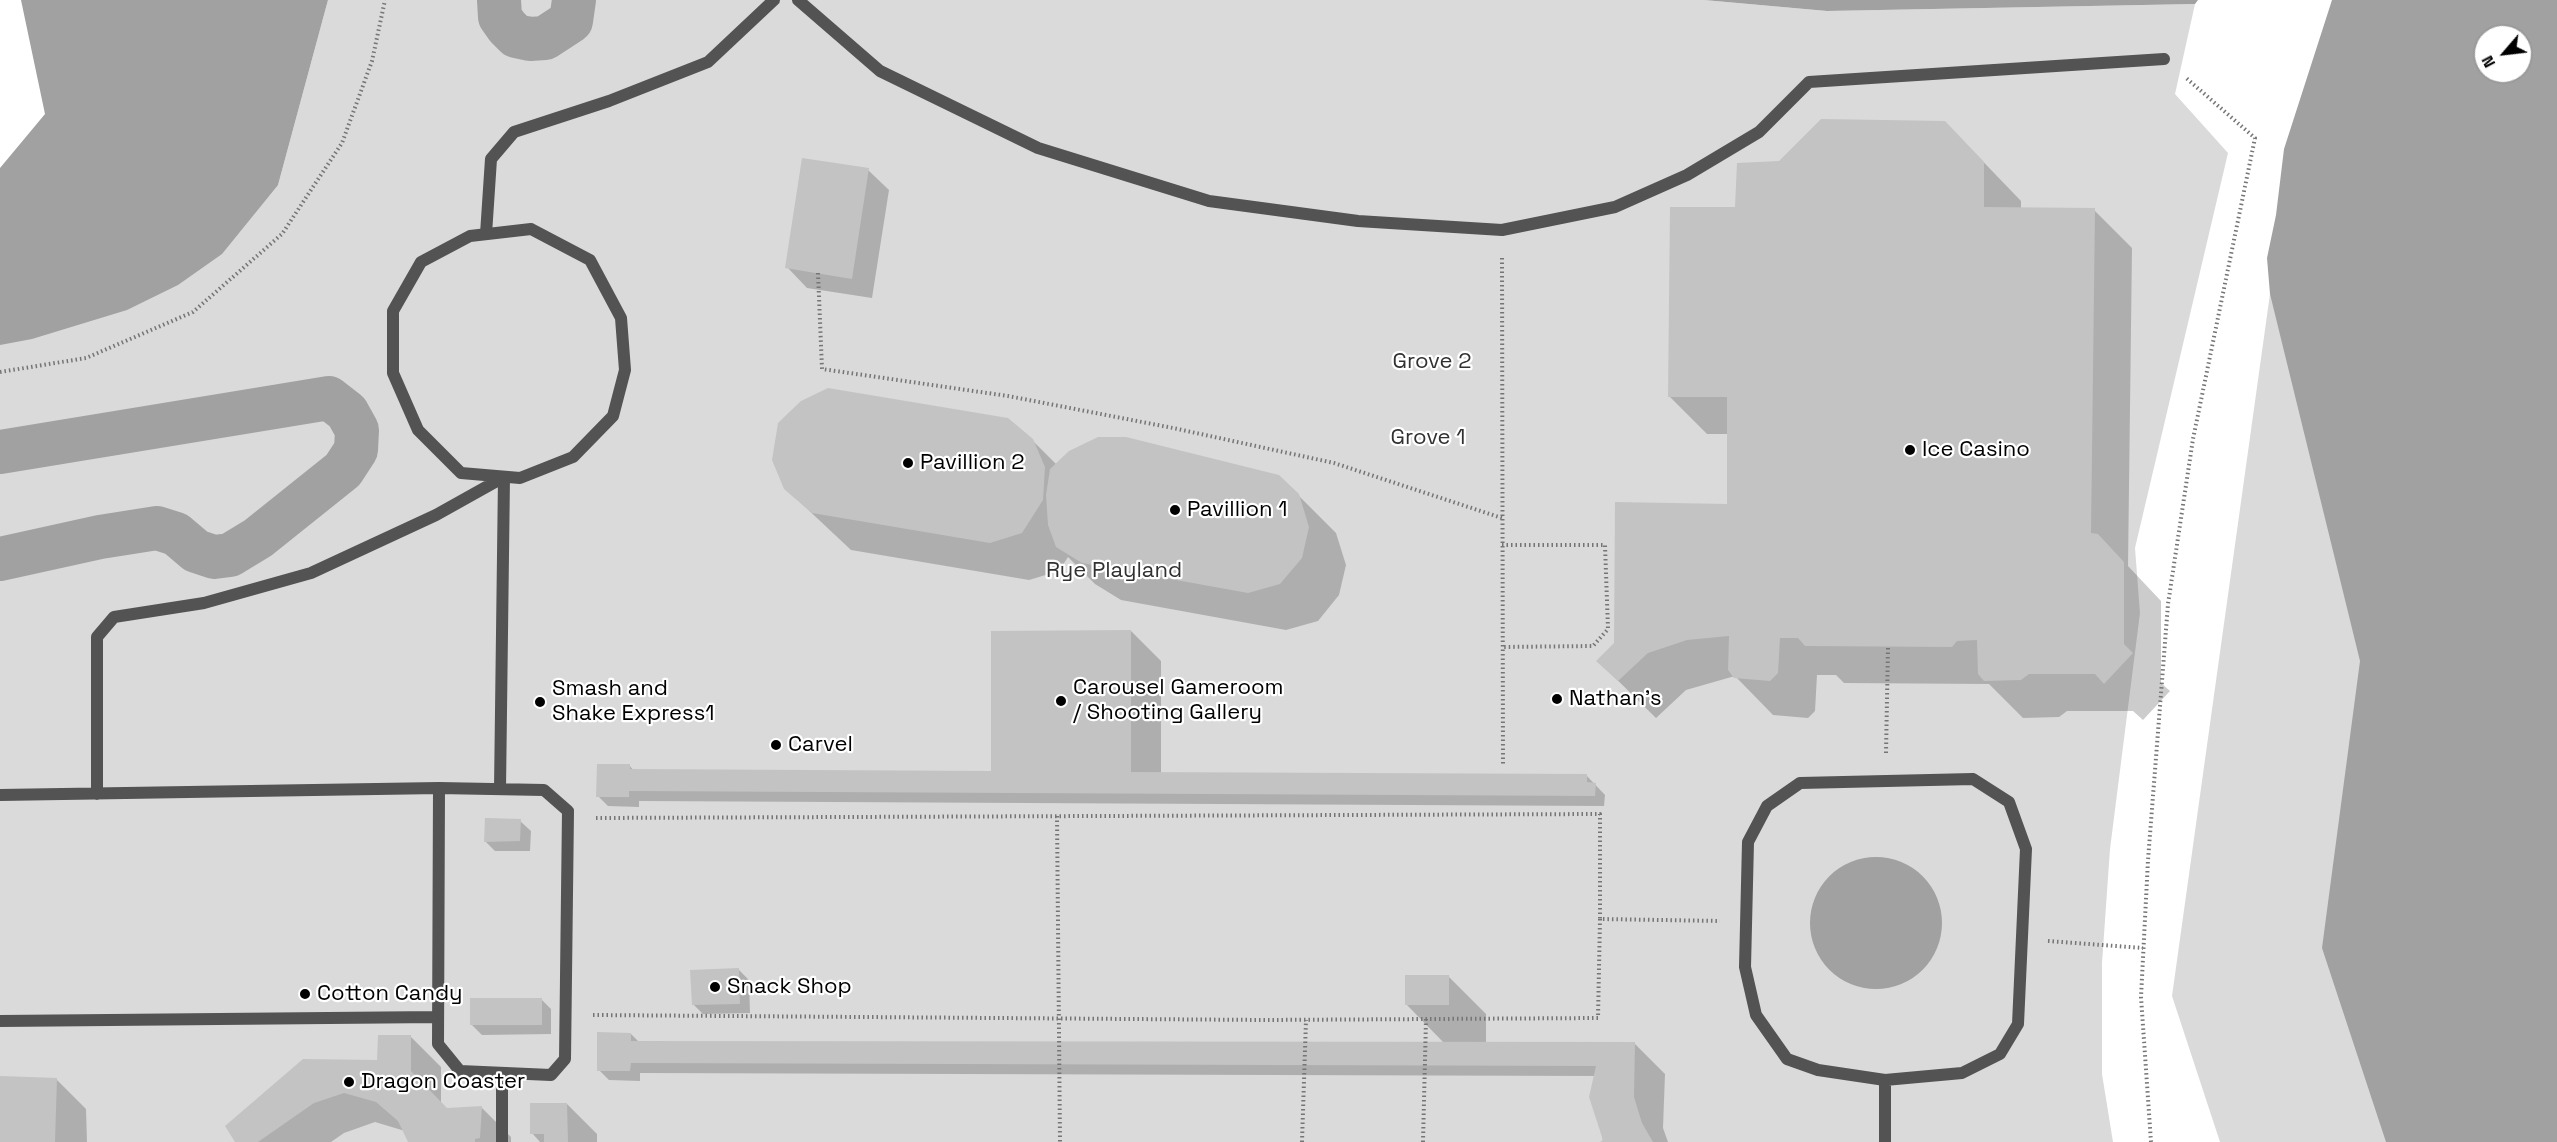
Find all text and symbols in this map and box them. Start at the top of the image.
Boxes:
north arrow [2473,24,2533,84]
text: N [2477,52,2500,71]
park label: Grove 2 [1393,349,1471,375]
park label: Grove 1 [1391,425,1465,451]
place label: Ice Casino [1922,437,2030,463]
marker: Ice Casino [1903,443,1917,457]
place label: Pavillion 2 [920,450,1024,476]
marker: Pavillion 2 [901,456,915,470]
place label: Pavillion 1 [1187,497,1287,523]
marker: Pavillion 1 [1168,503,1182,517]
park label: Rye Playland [1046,558,1182,584]
place label: Carousel Gameroom / Shooting Gallery [1073,675,1284,726]
place label: Smash and Shake Express1 [552,676,714,728]
place label: Nathan's [1569,686,1662,712]
marker: Nathan's [1550,692,1564,706]
marker: Carousel Gameroom / Shooting Gallery [1054,694,1068,708]
marker: Smash and Shake Express1 [533,695,547,709]
place label: Carvel [788,732,853,758]
marker: Carvel [769,738,783,752]
place label: Snack Shop [727,974,852,1000]
marker: Snack Shop [708,980,722,994]
place label: Cotton Candy [317,981,463,1007]
marker: Cotton Candy [298,987,312,1001]
place label: Dragon Coaster [361,1069,525,1095]
marker: Dragon Coaster [342,1075,356,1089]

